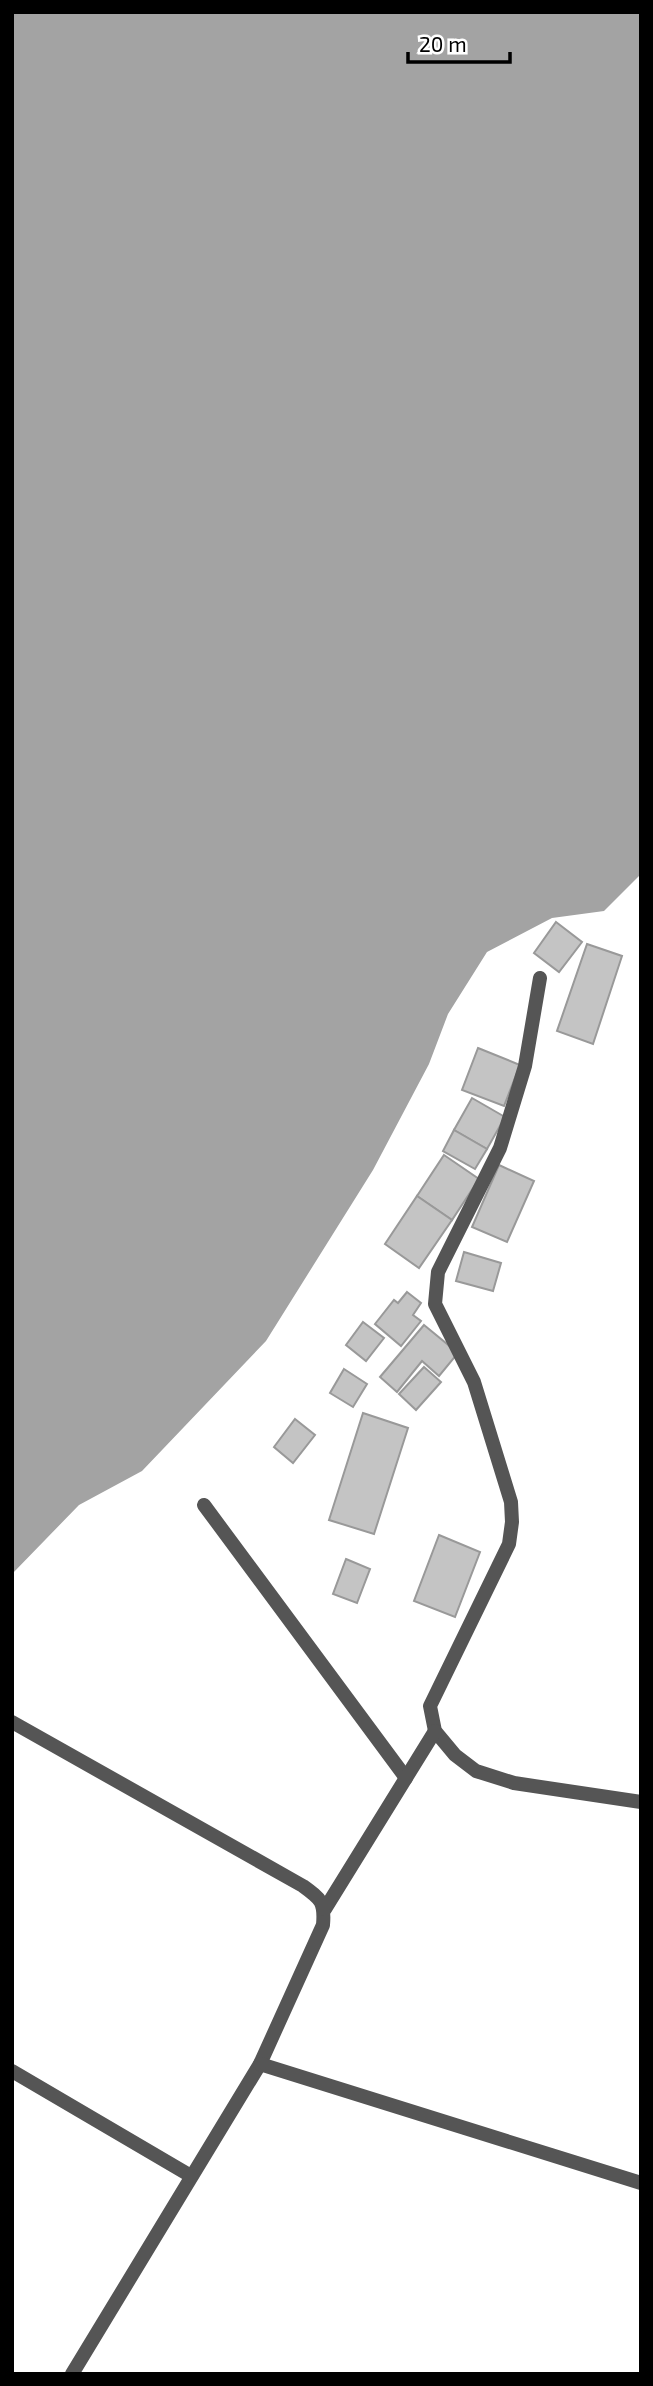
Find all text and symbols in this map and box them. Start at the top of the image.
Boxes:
scale bar [408,21,510,65]
text: 20 m [419,31,467,56]

